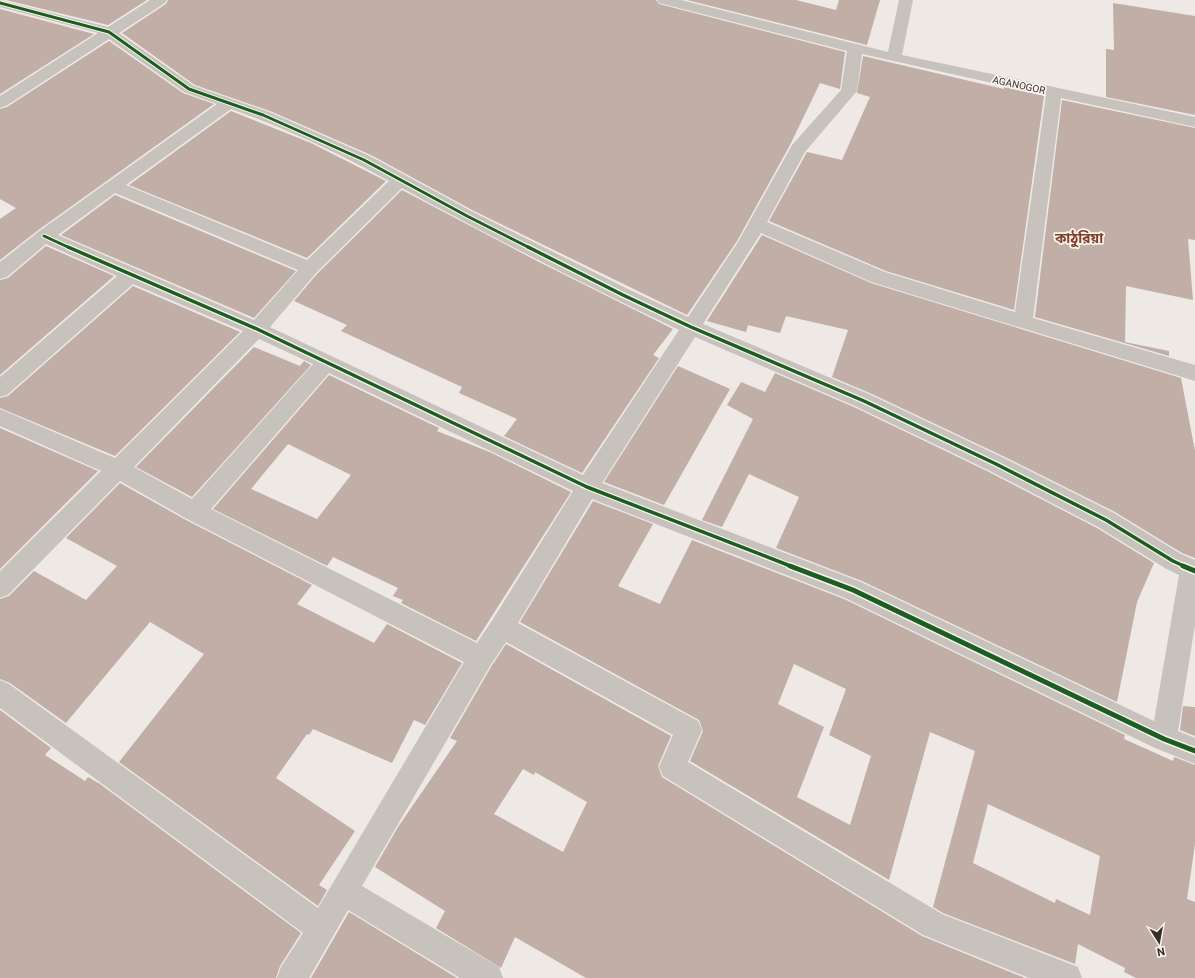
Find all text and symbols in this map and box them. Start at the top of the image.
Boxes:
street label: AGANOGOR [992,74,1046,96]
district label: কাঠুরিয়া [1054,229,1104,248]
north arrow [1139,922,1179,962]
text: N [1156,944,1166,958]

